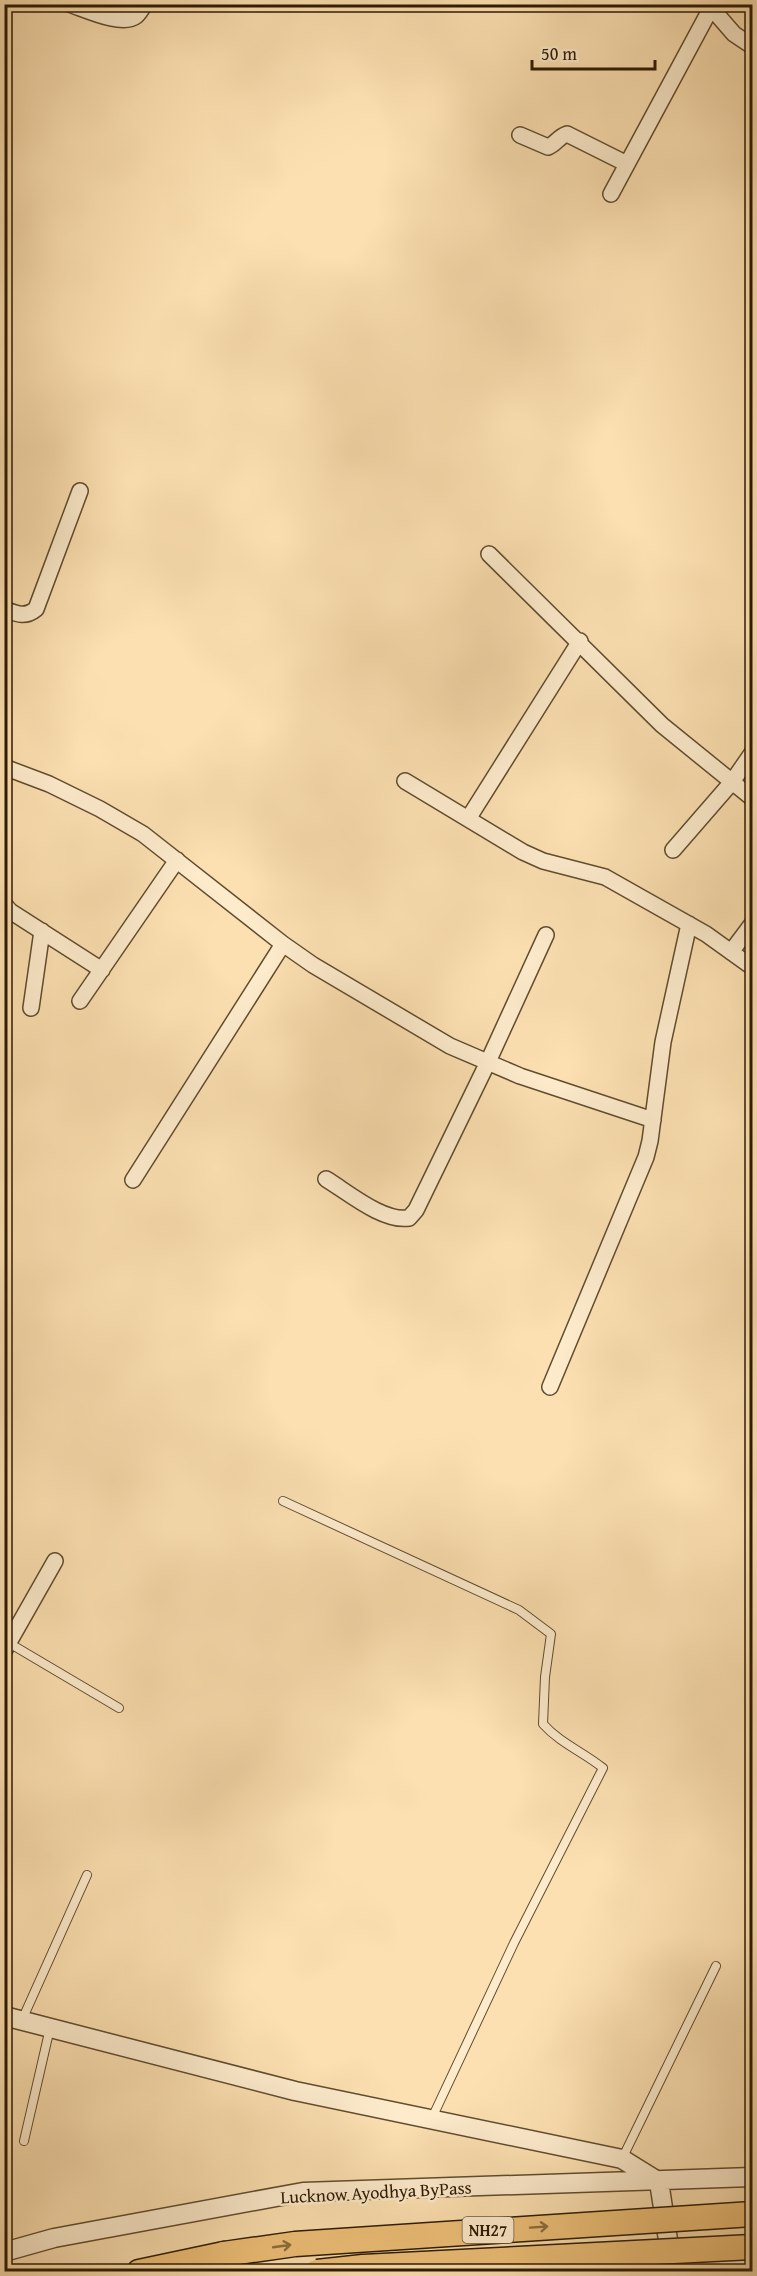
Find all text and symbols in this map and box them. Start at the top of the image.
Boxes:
scale bar [532,33,655,71]
text: 50 m [541,40,577,67]
street label: Lucknow Ayodhya ByPass [280,2174,472,2210]
road number: NH27 [462,2217,514,2243]
one-way arrow [529,2222,549,2233]
one-way arrow [272,2240,292,2251]

